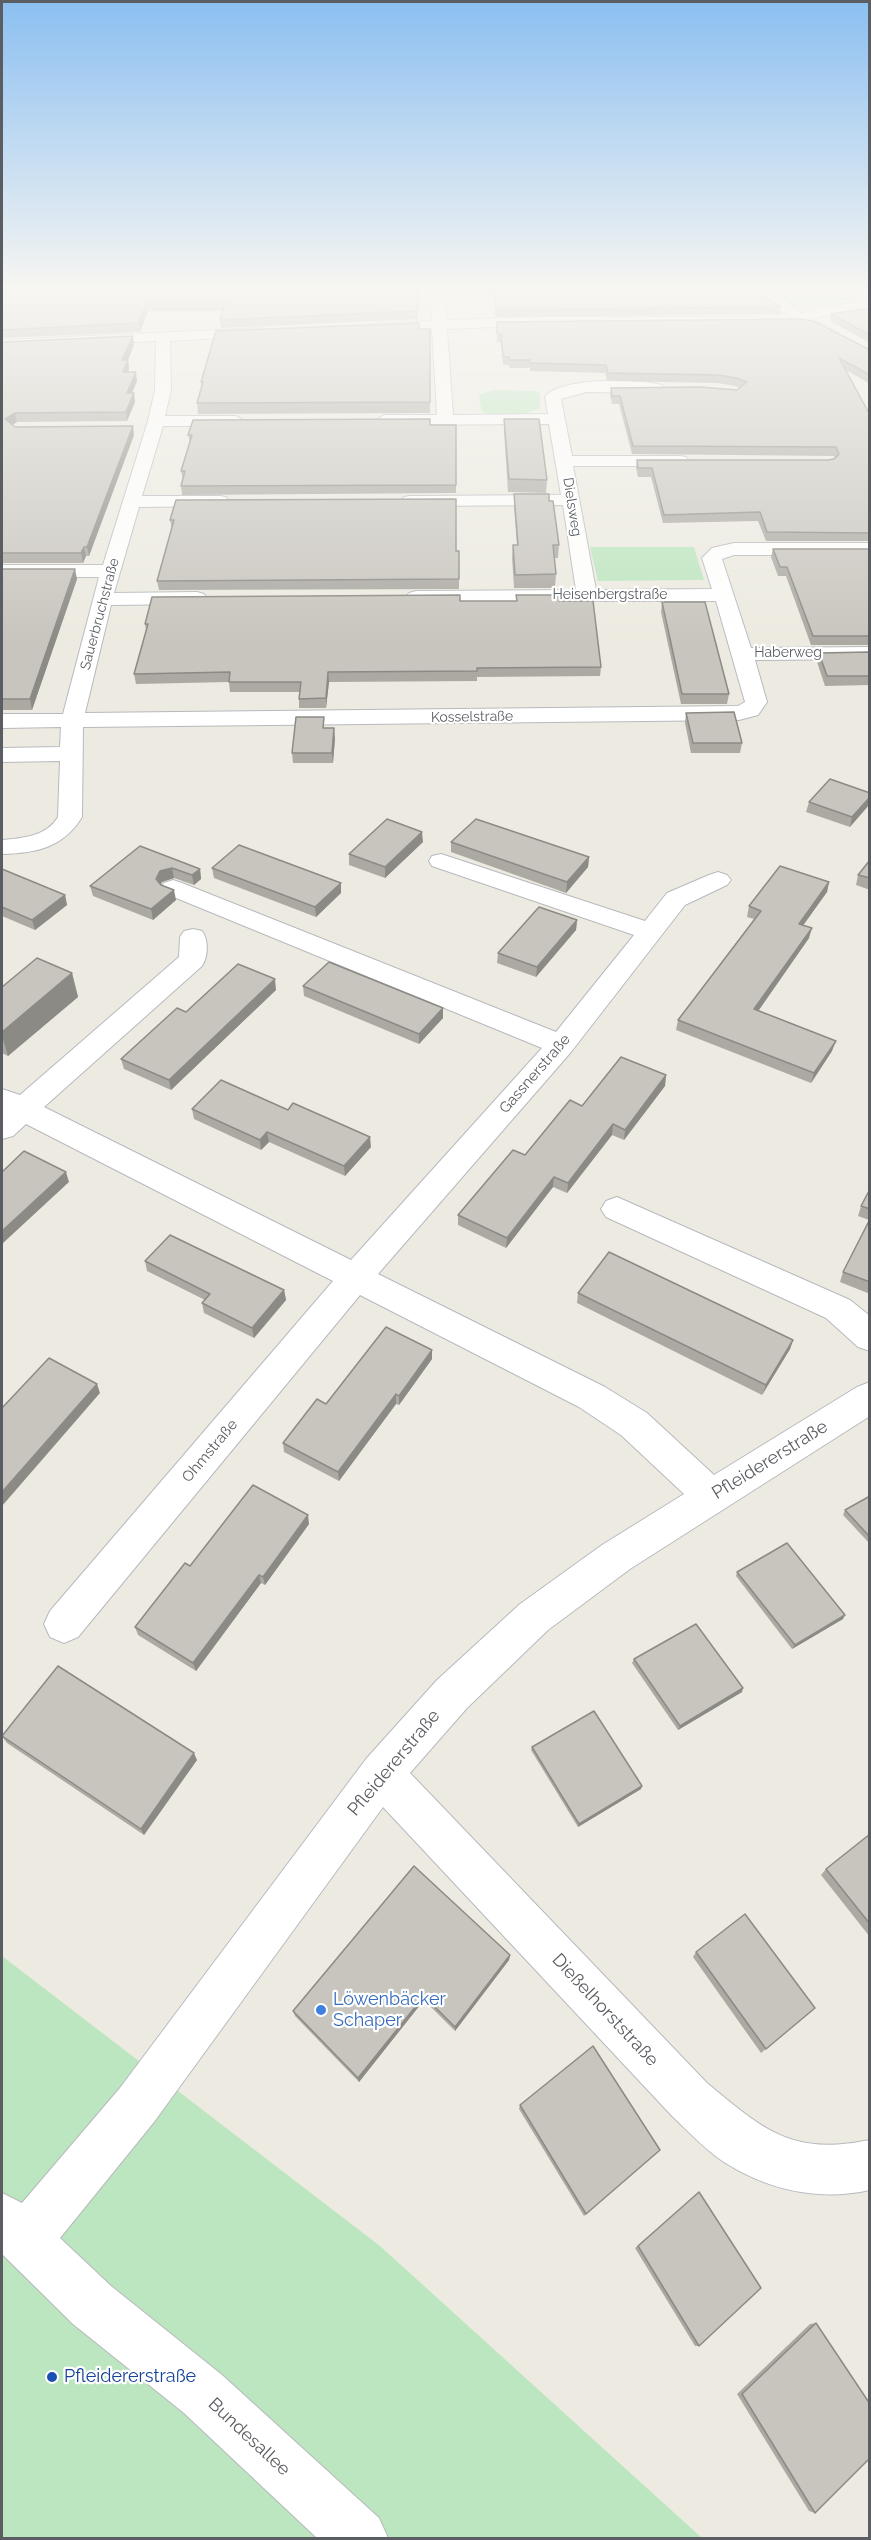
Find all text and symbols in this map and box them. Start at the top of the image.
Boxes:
street label: Dielsweg [559,476,585,538]
street label: Sauerbruchstraße [77,556,123,672]
street label: Heisenbergstraße [553,587,667,603]
street label: Haberweg [754,645,822,661]
street label: Kosselstraße [431,708,513,726]
street label: Gassnerstraße [496,1031,574,1117]
street label: Ohmstraße [179,1416,241,1486]
street label: Pfleidererstraße [708,1416,832,1504]
street label: Pfleidererstraße [343,1705,445,1821]
street label: Dießelhorststraße [547,1949,663,2071]
place label: Löwenbäcker Schaper [333,1989,446,2032]
marker: Löwenbäcker Schaper [314,2003,328,2017]
place label: Pfleidererstraße [64,2366,196,2388]
marker: Pfleidererstraße [45,2370,59,2384]
street label: Bundesallee [203,2394,295,2480]

